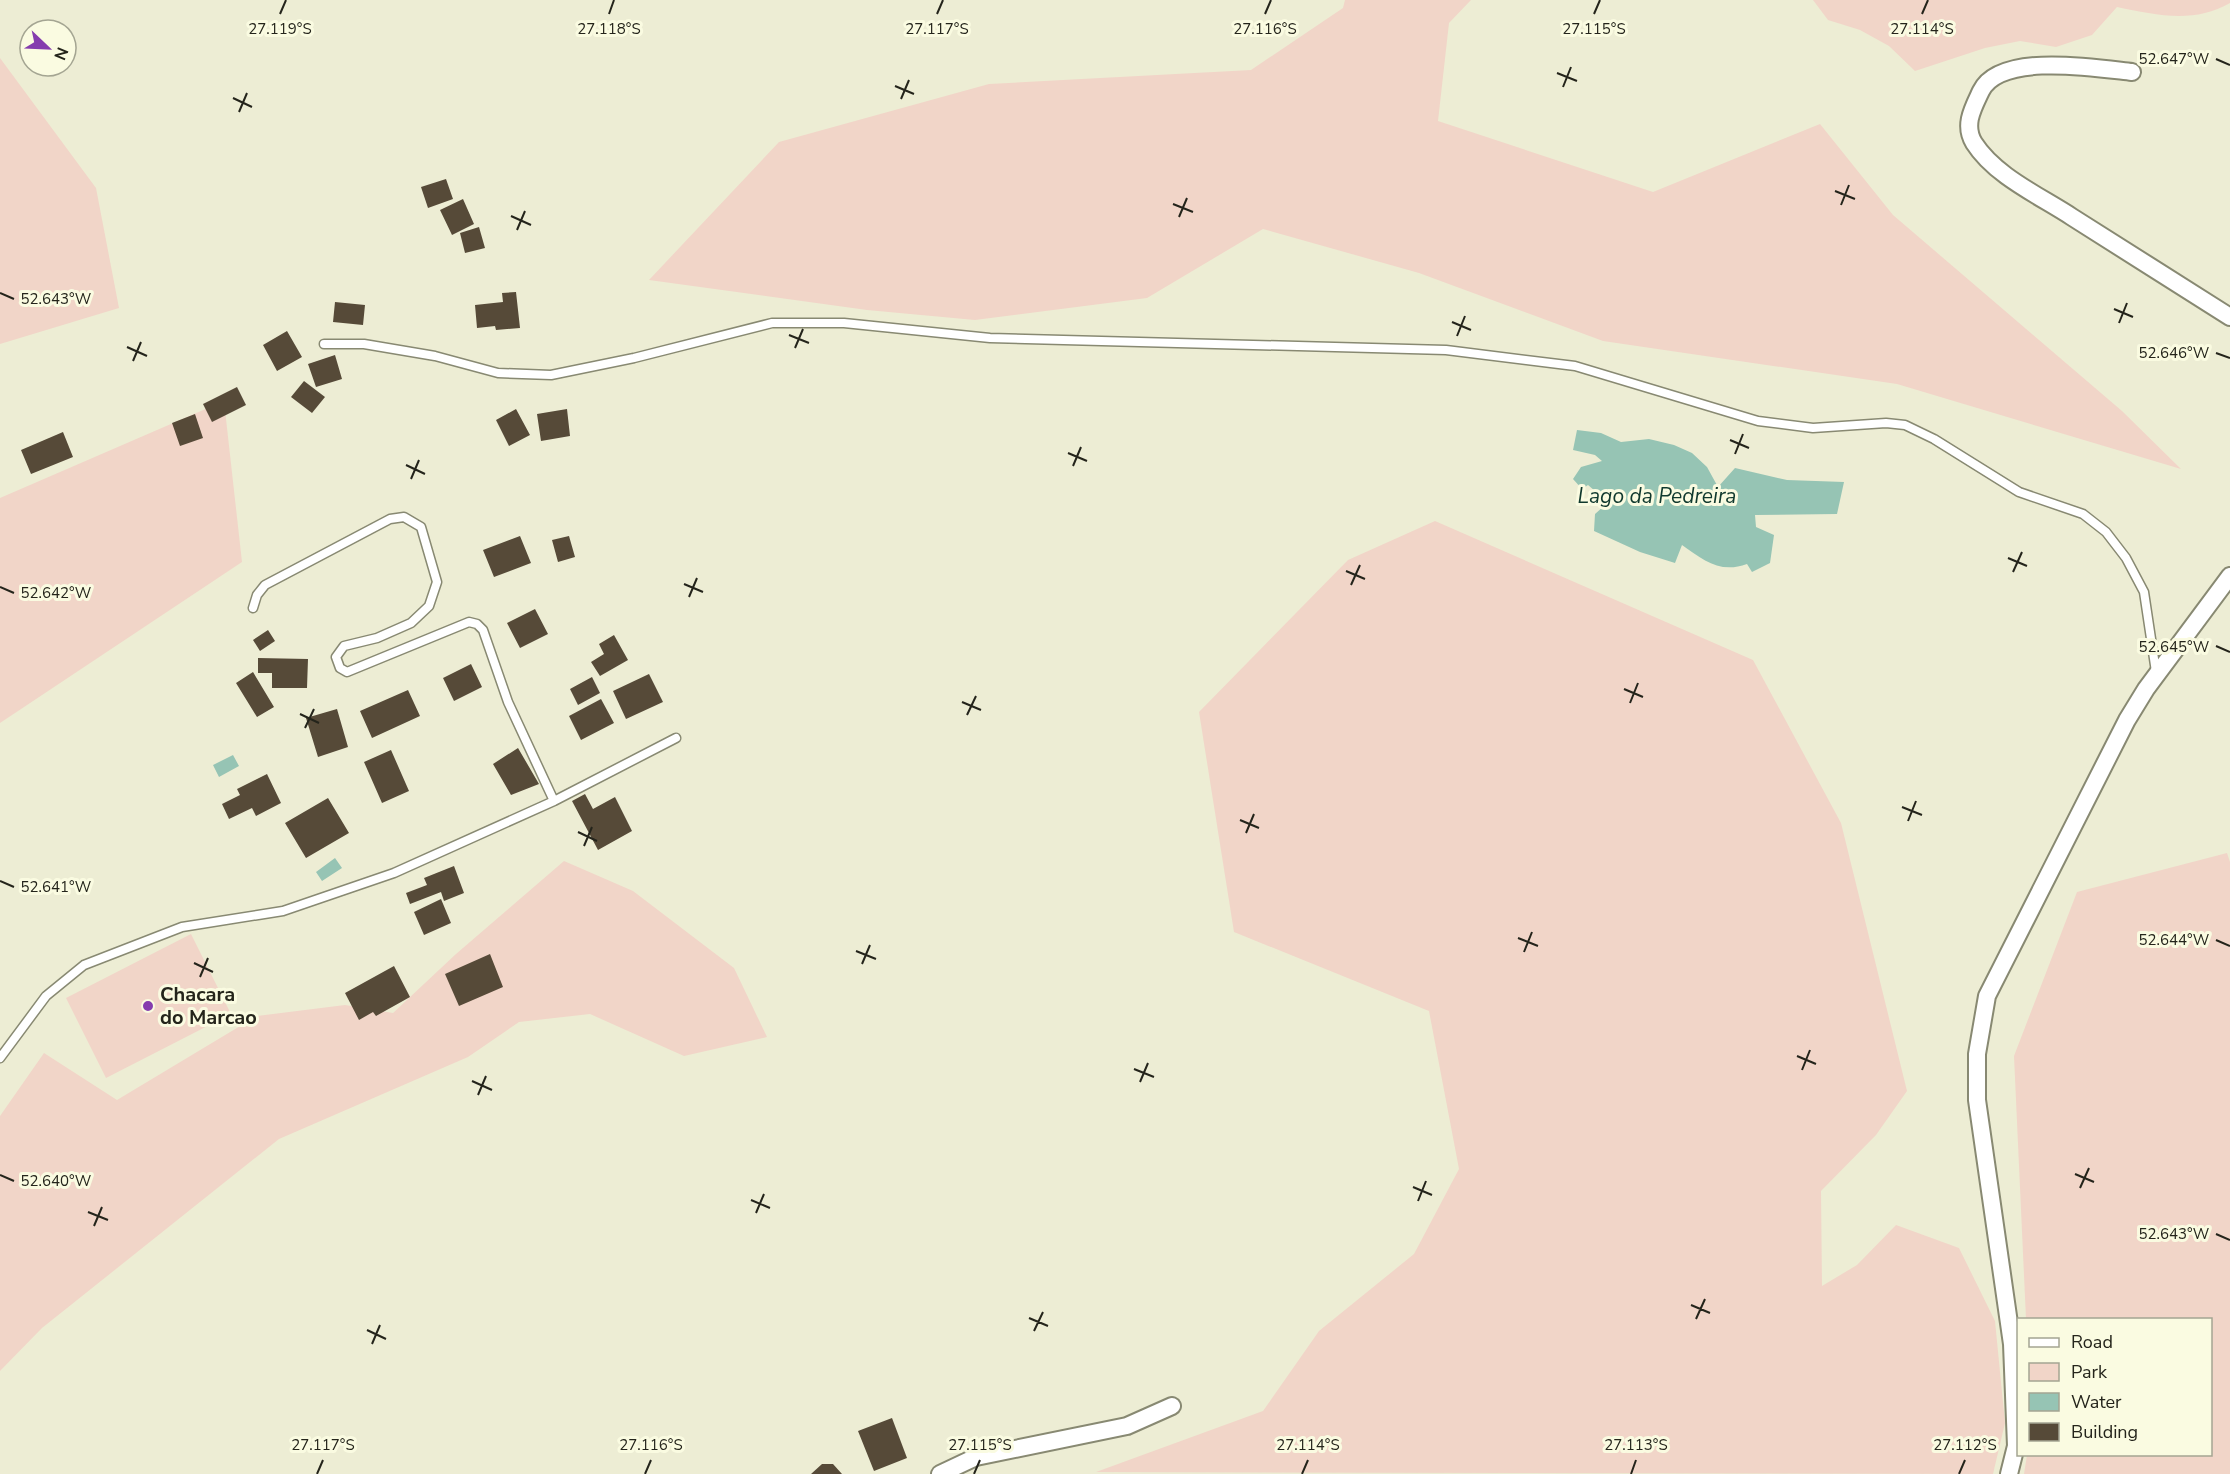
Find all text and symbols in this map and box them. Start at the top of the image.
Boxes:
north arrow [18,18,78,78]
text: 27.119°S [248,19,312,39]
text: 27.118°S [577,19,641,39]
text: 27.117°S [905,19,969,39]
text: 27.116°S [1233,19,1297,39]
text: 27.115°S [1562,19,1626,39]
text: 27.114°S [1890,19,1954,39]
text: N [48,44,73,63]
text: 52.647°W [2139,49,2210,69]
text: 52.643°W [21,289,92,309]
text: 52.646°W [2139,343,2210,363]
water label: Lago da Pedreira [1578,482,1736,510]
text: 52.642°W [21,583,92,603]
text: 52.645°W [2139,637,2210,657]
text: 52.641°W [21,877,92,897]
text: 52.644°W [2139,930,2210,950]
place label: Chacara do Marcao [160,981,257,1031]
marker: Chacara do Marcao [141,999,155,1013]
text: 52.640°W [21,1171,92,1191]
text: 52.643°W [2139,1224,2210,1244]
legend [2017,1318,2212,1456]
text: Road [2071,1330,2113,1354]
text: Park [2071,1360,2108,1384]
text: Water [2071,1390,2122,1414]
text: Building [2071,1420,2138,1444]
text: 27.117°S [291,1435,355,1455]
text: 27.116°S [619,1435,683,1455]
text: 27.115°S [948,1435,1012,1455]
text: 27.114°S [1276,1435,1340,1455]
text: 27.113°S [1604,1435,1668,1455]
text: 27.112°S [1933,1435,1997,1455]

